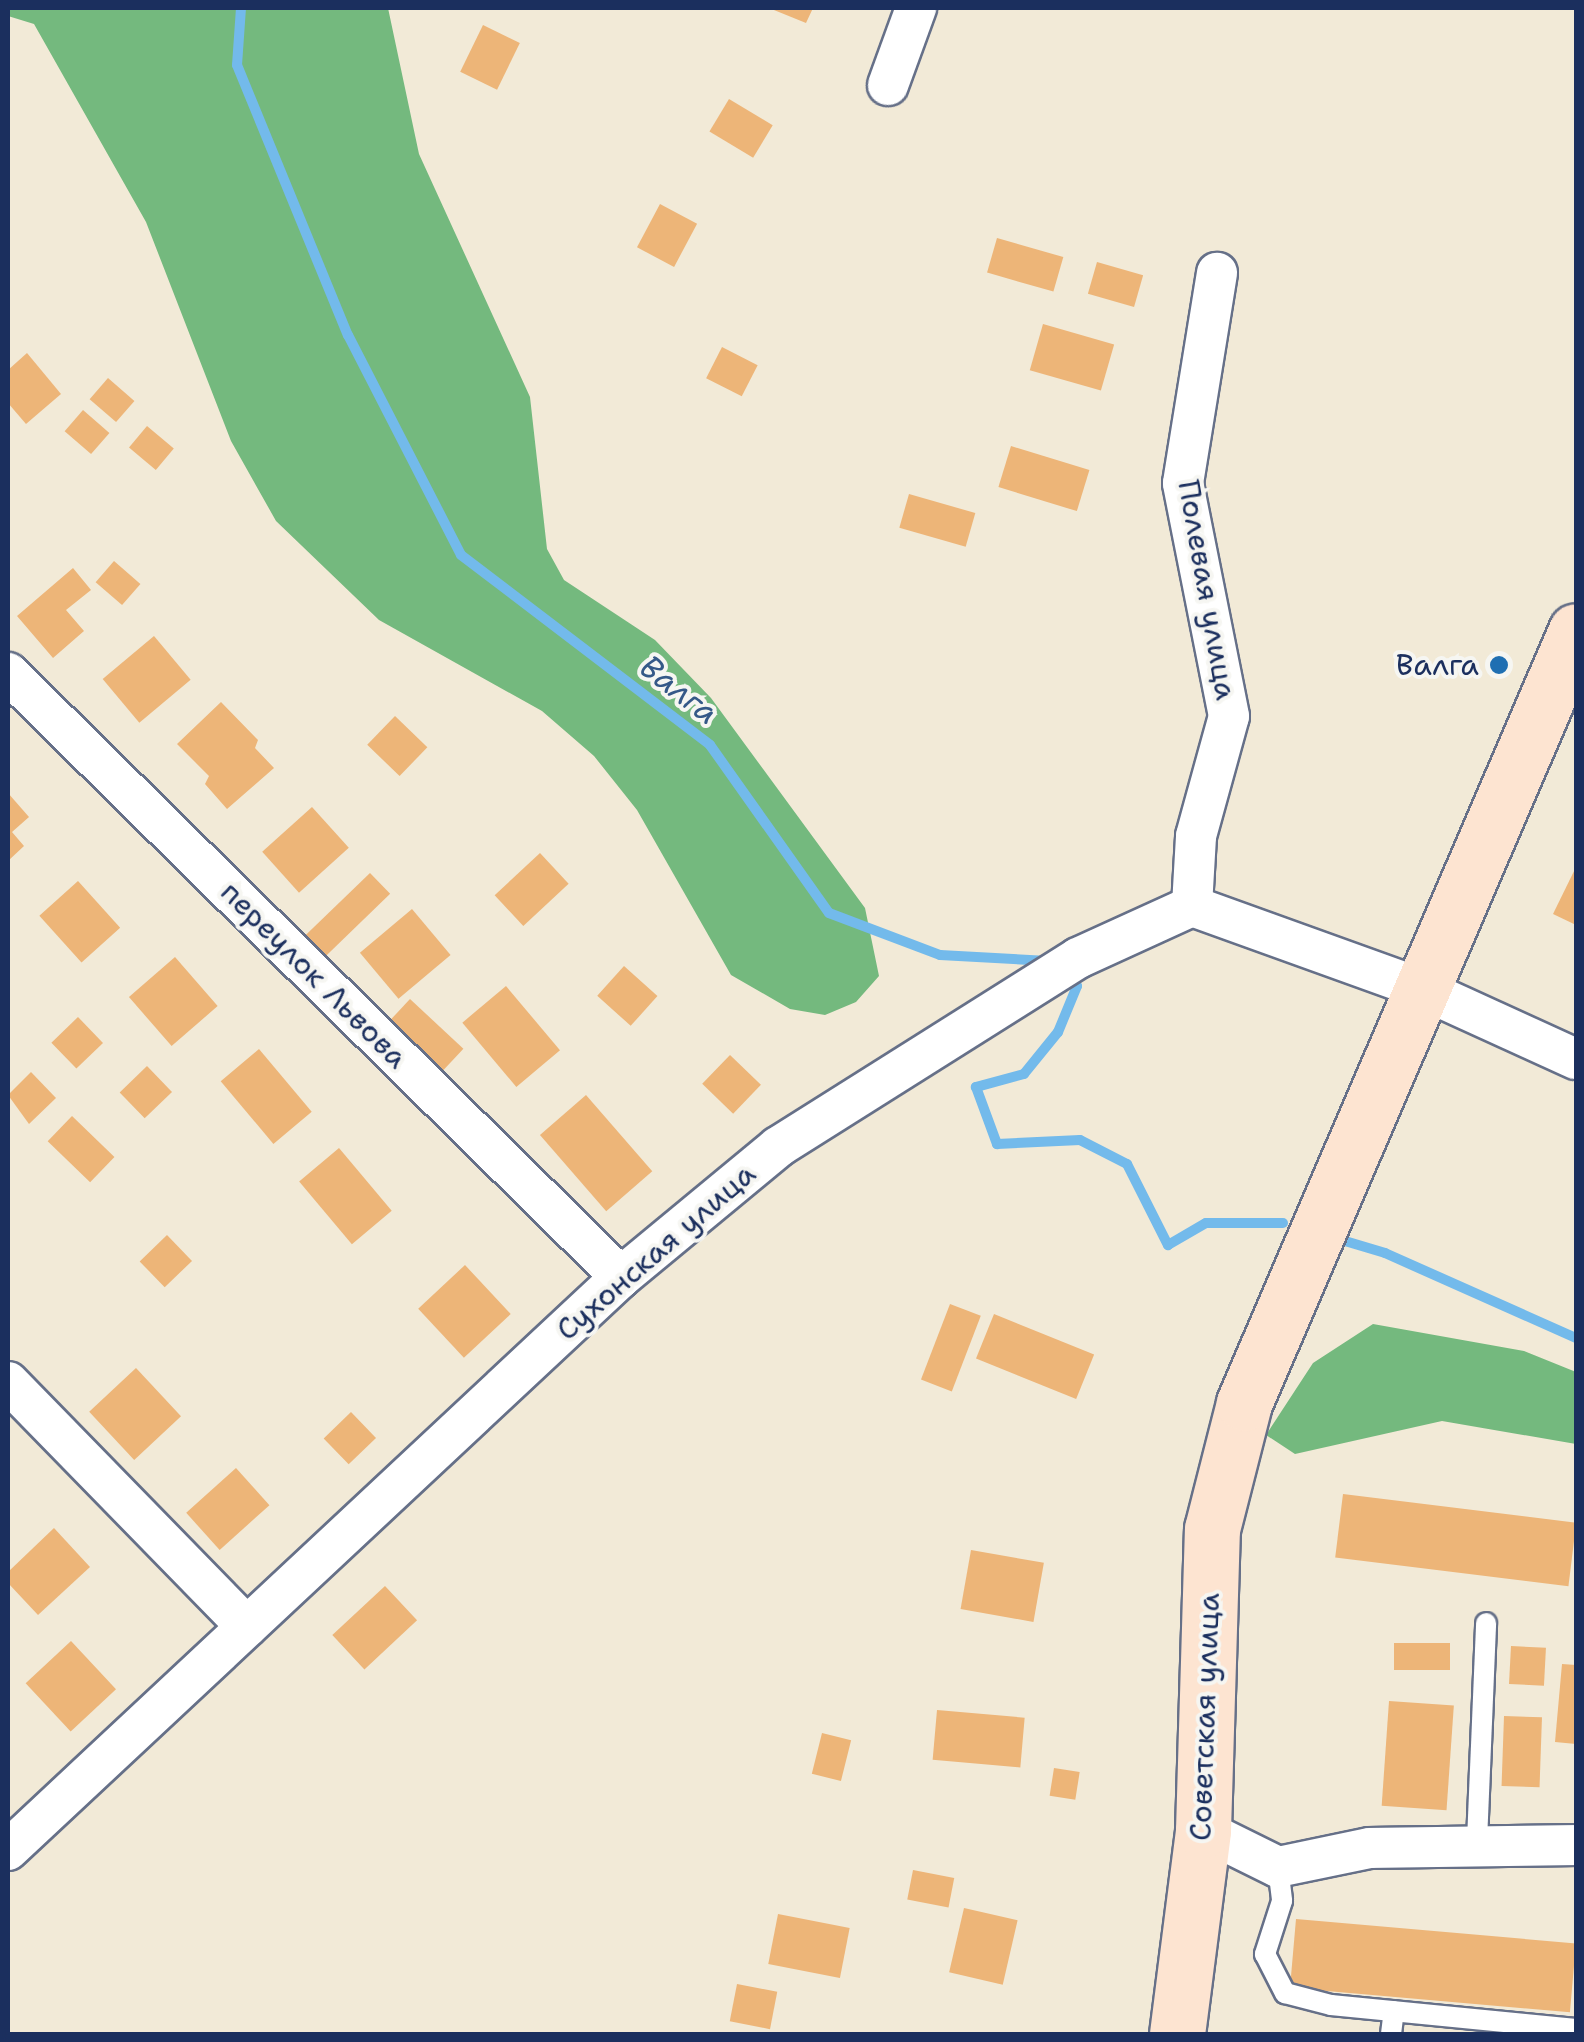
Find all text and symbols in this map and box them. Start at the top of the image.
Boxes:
street label: Полевая улица [1170,477,1244,703]
water label: Валга [632,647,726,733]
place label: Валга [1396,647,1479,683]
marker: Валга [1488,654,1510,676]
street label: переулок Львова [213,874,415,1076]
street label: Сухонская улица [549,1156,763,1348]
street label: Советская улица [1183,1592,1227,1842]

